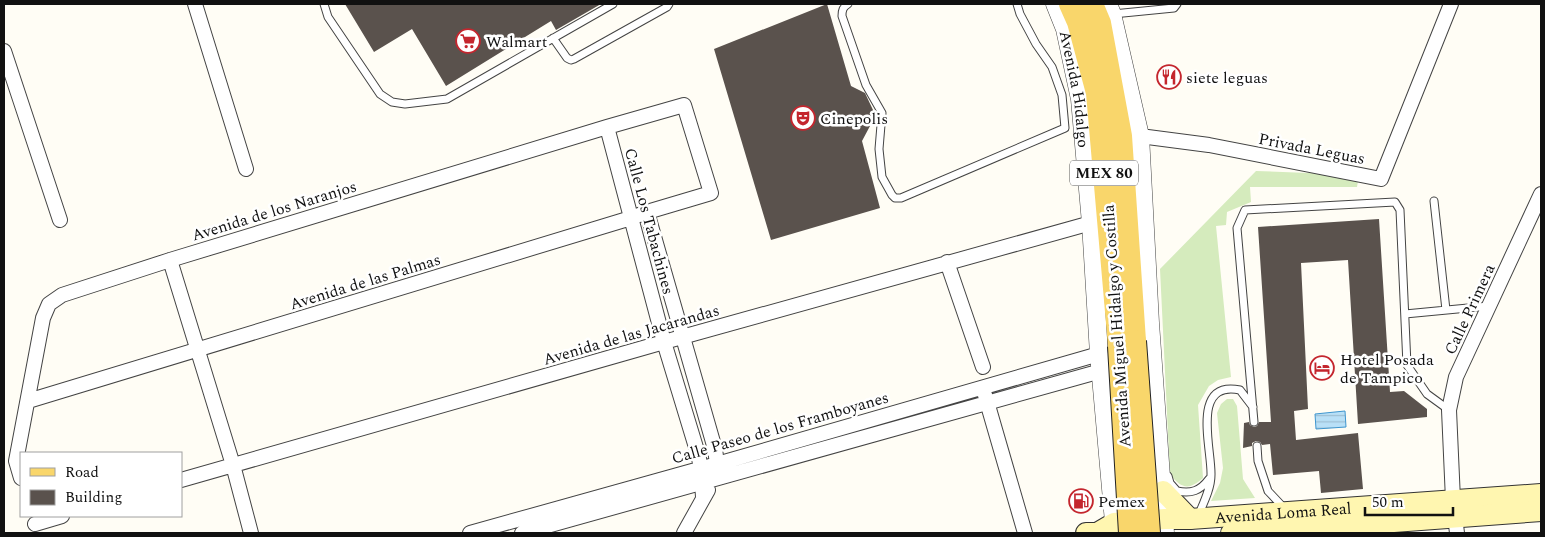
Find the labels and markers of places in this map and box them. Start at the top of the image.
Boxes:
supermarket icon: Walmart [455,28,481,54]
place label: Walmart [486,30,548,54]
restaurant icon: siete leguas [1156,64,1182,90]
place label: siete leguas [1186,66,1268,90]
theatre icon: Cinepolis [790,105,816,131]
place label: Cinepolis [820,107,888,131]
place label: Hotel Posada de Tampico [1340,348,1434,390]
hotel icon: Hotel Posada de Tampico [1309,355,1335,381]
fuel station icon: Pemex [1068,488,1094,514]
place label: Pemex [1098,490,1145,514]

